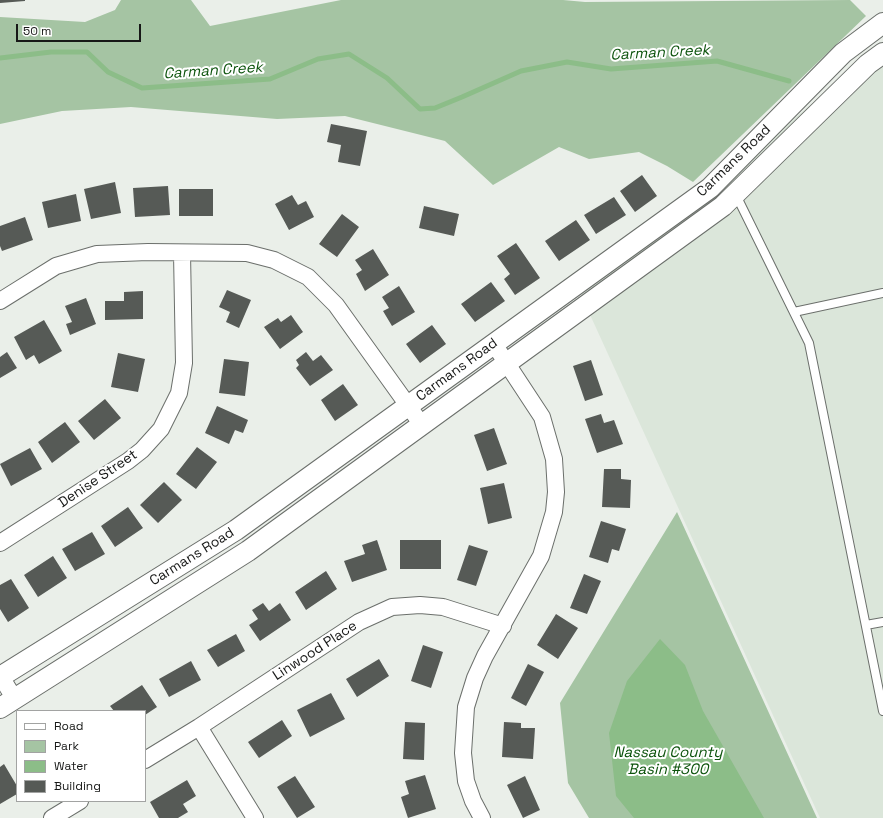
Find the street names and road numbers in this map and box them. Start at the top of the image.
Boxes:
street label: Carmans Road [694,122,774,200]
street label: Carmans Road [413,335,501,405]
street label: Denise Street [55,446,141,512]
street label: Carmans Road [147,524,237,590]
street label: Linwood Place [270,618,360,684]

